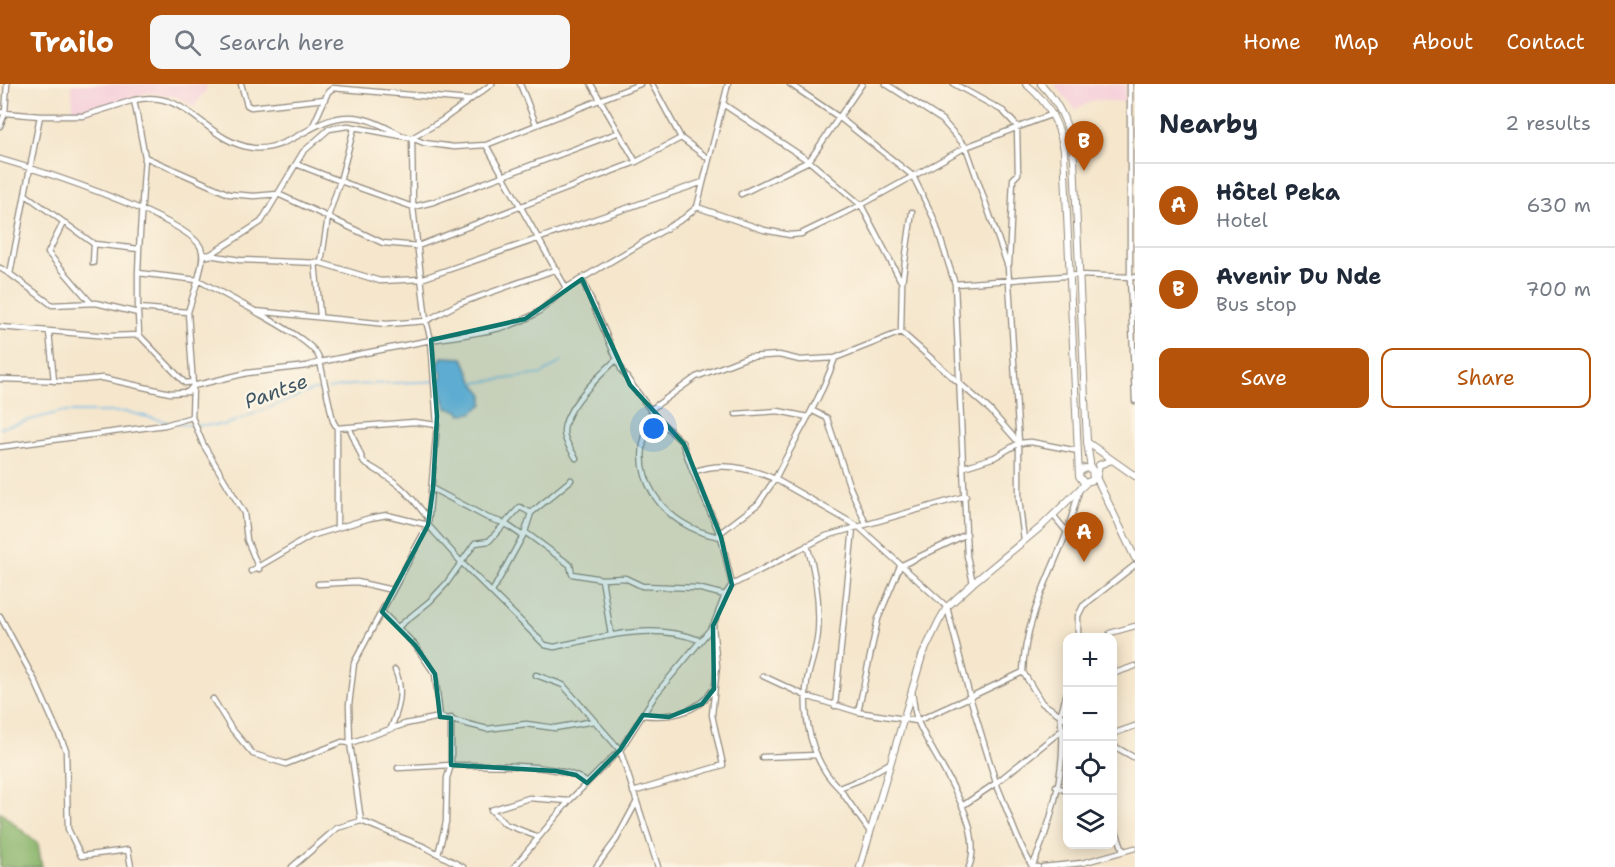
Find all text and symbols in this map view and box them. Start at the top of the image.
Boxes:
search box [150,15,570,69]
text: Trailo [30,23,114,61]
icon: search [171,26,204,59]
text: Search here [219,28,345,57]
text: Home [1243,28,1301,56]
text: Map [1334,28,1379,56]
text: About [1412,28,1473,56]
text: Contact [1506,28,1585,56]
text: Nearby [1159,106,1258,141]
text: 2 results [1505,110,1591,136]
pin: B [1064,122,1104,171]
text: Hôtel Peka [1216,178,1340,207]
text: A [1171,192,1186,218]
text: 630 m [1527,192,1591,218]
text: Hotel [1216,207,1268,233]
text: Avenir Du Nde [1216,262,1382,291]
text: B [1172,276,1185,302]
text: 700 m [1526,276,1591,302]
text: Bus stop [1216,291,1297,317]
button: Save [1159,348,1369,408]
button: Share [1381,348,1591,408]
water label: Pantse [241,368,311,414]
your location [639,414,668,443]
pin: A [1064,512,1104,562]
map controls [1063,633,1117,849]
button: + [1063,633,1117,687]
button: − [1063,687,1117,741]
button: locate [1063,741,1117,795]
button: layers [1063,795,1117,849]

